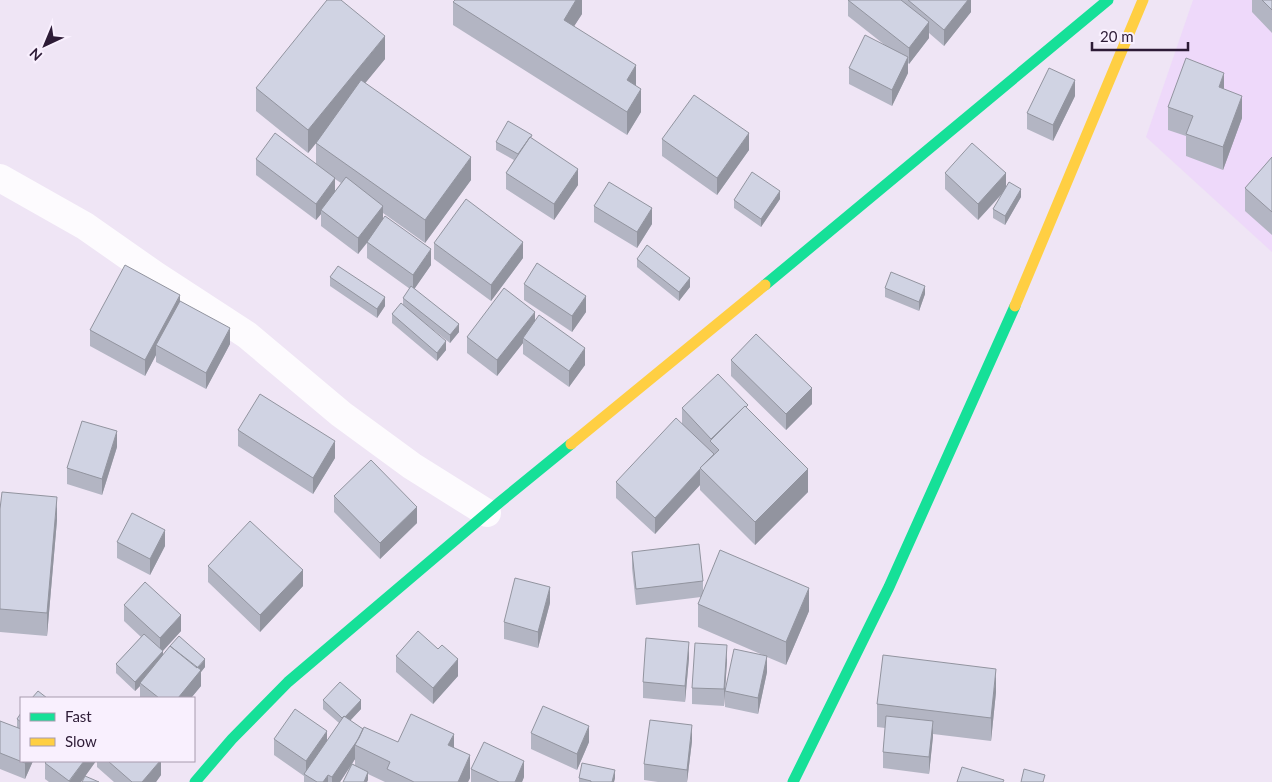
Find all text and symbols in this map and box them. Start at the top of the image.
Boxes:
north arrow [20,20,70,70]
scale bar [1092,20,1188,52]
text: 20 m [1100,27,1134,45]
text: N [26,45,45,65]
legend [20,697,195,762]
text: Fast [65,707,92,725]
text: Slow [65,732,97,750]

